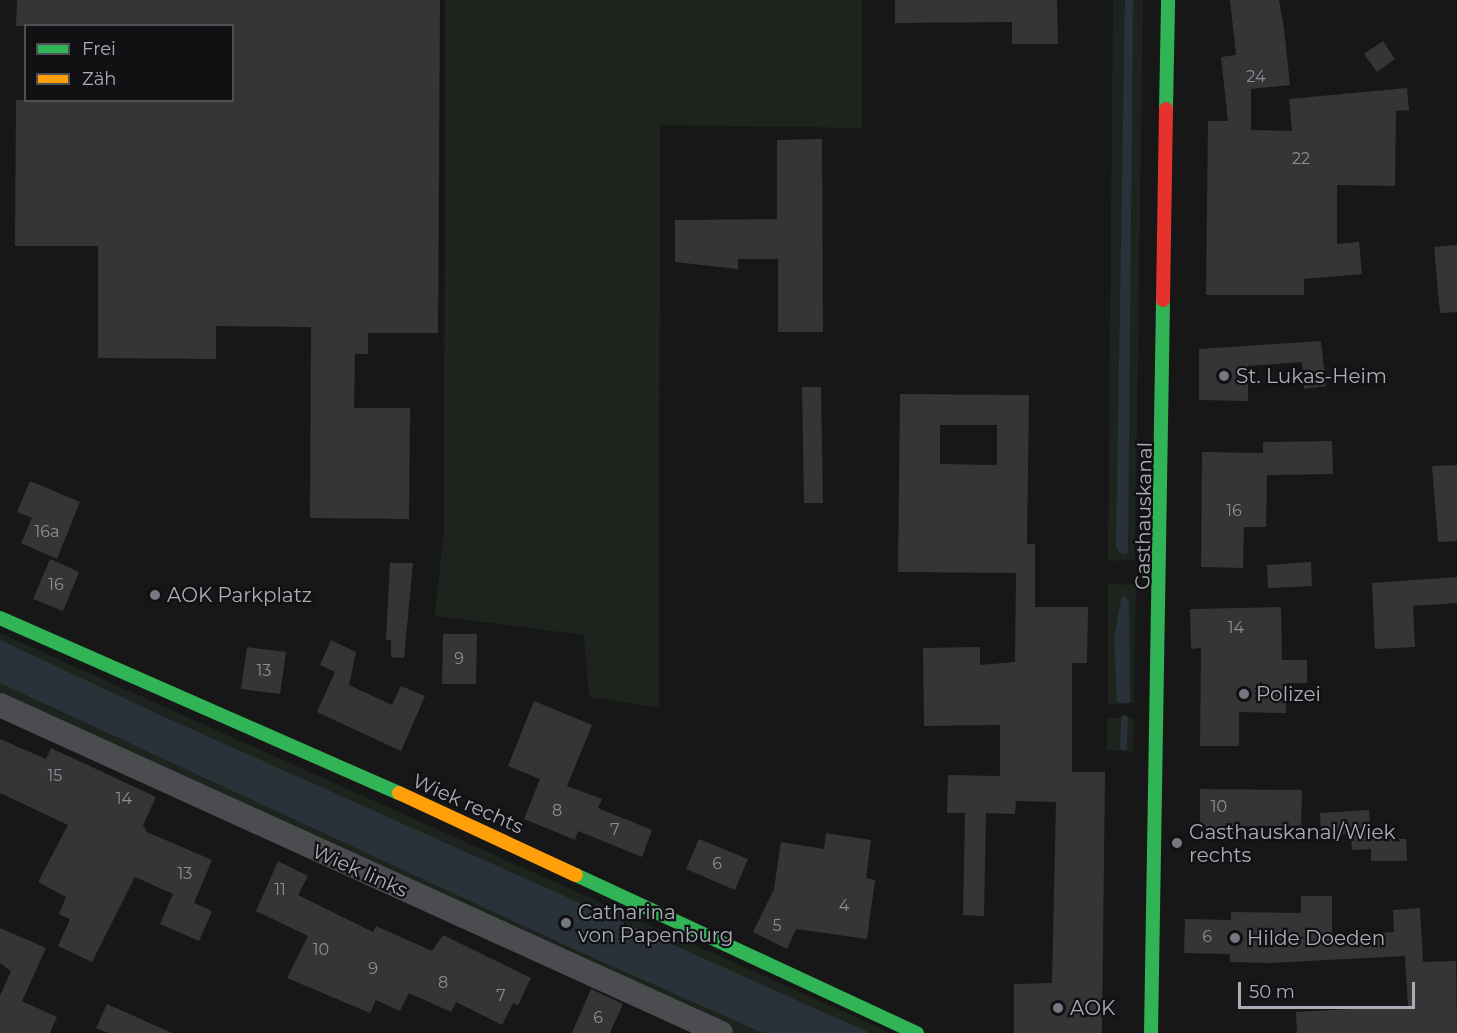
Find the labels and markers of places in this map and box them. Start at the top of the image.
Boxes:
place label: St. Lukas-Heim [1236,364,1387,388]
marker: St. Lukas-Heim [1217,369,1231,383]
place label: AOK Parkplatz [167,583,312,607]
marker: AOK Parkplatz [148,588,162,602]
place label: Polizei [1256,682,1321,706]
marker: Polizei [1237,687,1251,701]
place label: Gasthauskanal/Wiek rechts [1189,820,1396,867]
marker: Gasthauskanal/Wiek rechts [1170,836,1184,850]
place label: Catharina von Papenburg [578,900,733,947]
marker: Catharina von Papenburg [559,916,573,930]
place label: Hilde Doeden [1247,926,1385,950]
marker: Hilde Doeden [1228,931,1242,945]
place label: AOK [1070,996,1115,1020]
marker: AOK [1051,1001,1065,1015]

